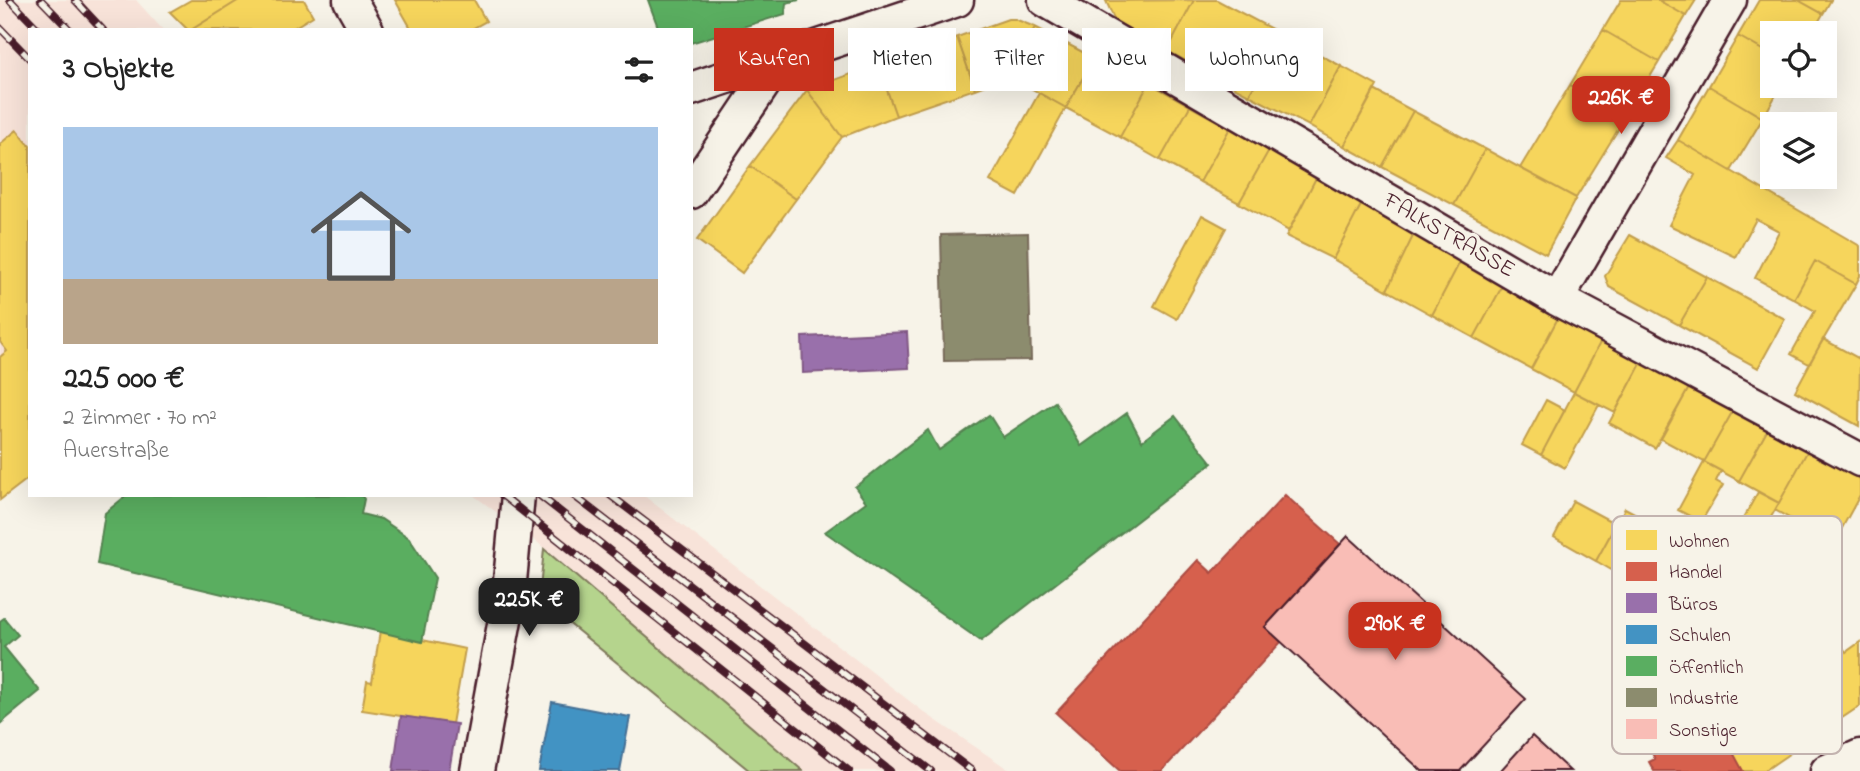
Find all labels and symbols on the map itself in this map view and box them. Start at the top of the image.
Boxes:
pin: 226K € [1564,76,1678,136]
street label: FALKSTRASSE [1376,184,1521,287]
legend [1612,516,1842,754]
text: Wohnen [1669,529,1729,556]
text: Handel [1669,560,1722,587]
pin: 225K € [472,578,586,638]
text: Büros [1668,592,1718,619]
pin: 290K € [1338,602,1452,662]
text: Schulen [1669,623,1731,650]
text: Öffentlich [1669,655,1743,682]
text: Industrie [1669,686,1739,713]
text: Sonstige [1669,718,1737,747]

